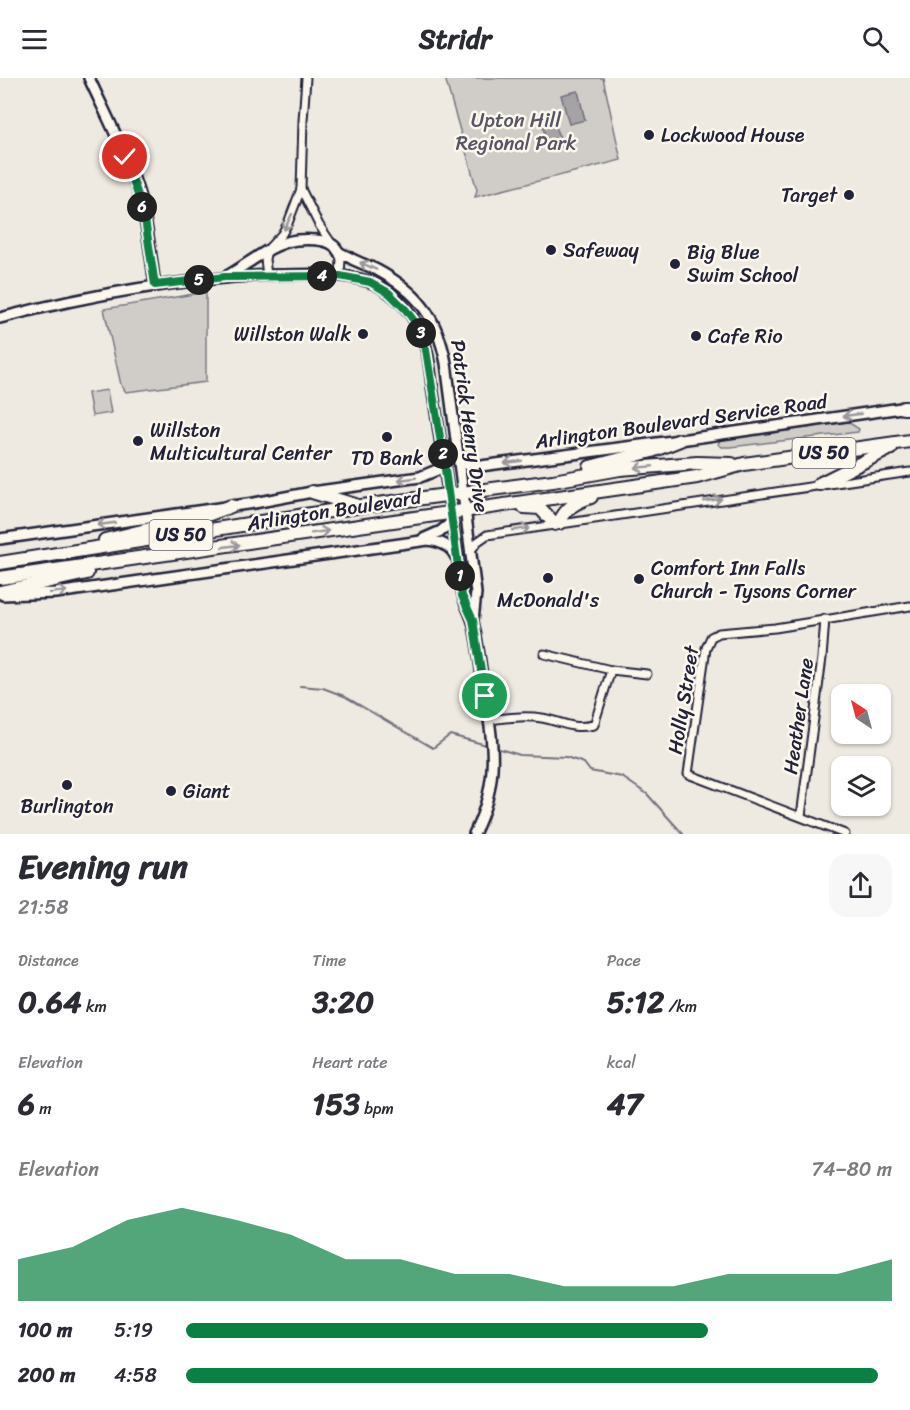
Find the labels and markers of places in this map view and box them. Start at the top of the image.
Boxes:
place label: Lockwood House [661,118,805,153]
marker: Lockwood House [642,128,656,142]
pin [99,131,150,182]
place label: Target [781,178,838,213]
marker: Target [842,188,856,202]
pin: 6 [127,192,157,222]
place label: Safeway [563,233,640,268]
place label: Big Blue Swim School [687,235,800,293]
marker: Safeway [544,243,558,257]
marker: Big Blue Swim School [668,257,682,271]
pin: 4 [307,261,337,291]
pin: 5 [184,265,214,295]
place label: Willston Walk [234,317,351,352]
pin: 3 [406,318,436,348]
place label: Cafe Rio [708,319,783,354]
marker: Willston Walk [356,327,370,341]
marker: Cafe Rio [689,329,703,343]
place label: Willston Multicultural Center [150,413,333,471]
marker: TD Bank [380,430,394,444]
marker: Willston Multicultural Center [131,434,145,448]
pin: 2 [428,439,458,469]
place label: TD Bank [351,441,424,476]
place label: Comfort Inn Falls Church - Tysons Corner [651,551,858,609]
pin: 1 [445,561,475,591]
marker: McDonald's [541,571,555,585]
marker: Comfort Inn Falls Church - Tysons Corner [632,572,646,586]
place label: McDonald's [497,583,600,618]
pin [459,670,510,721]
place label: Giant [183,774,231,809]
marker: Burlington [60,778,74,792]
marker: Giant [164,784,178,798]
place label: Burlington [20,789,114,824]

